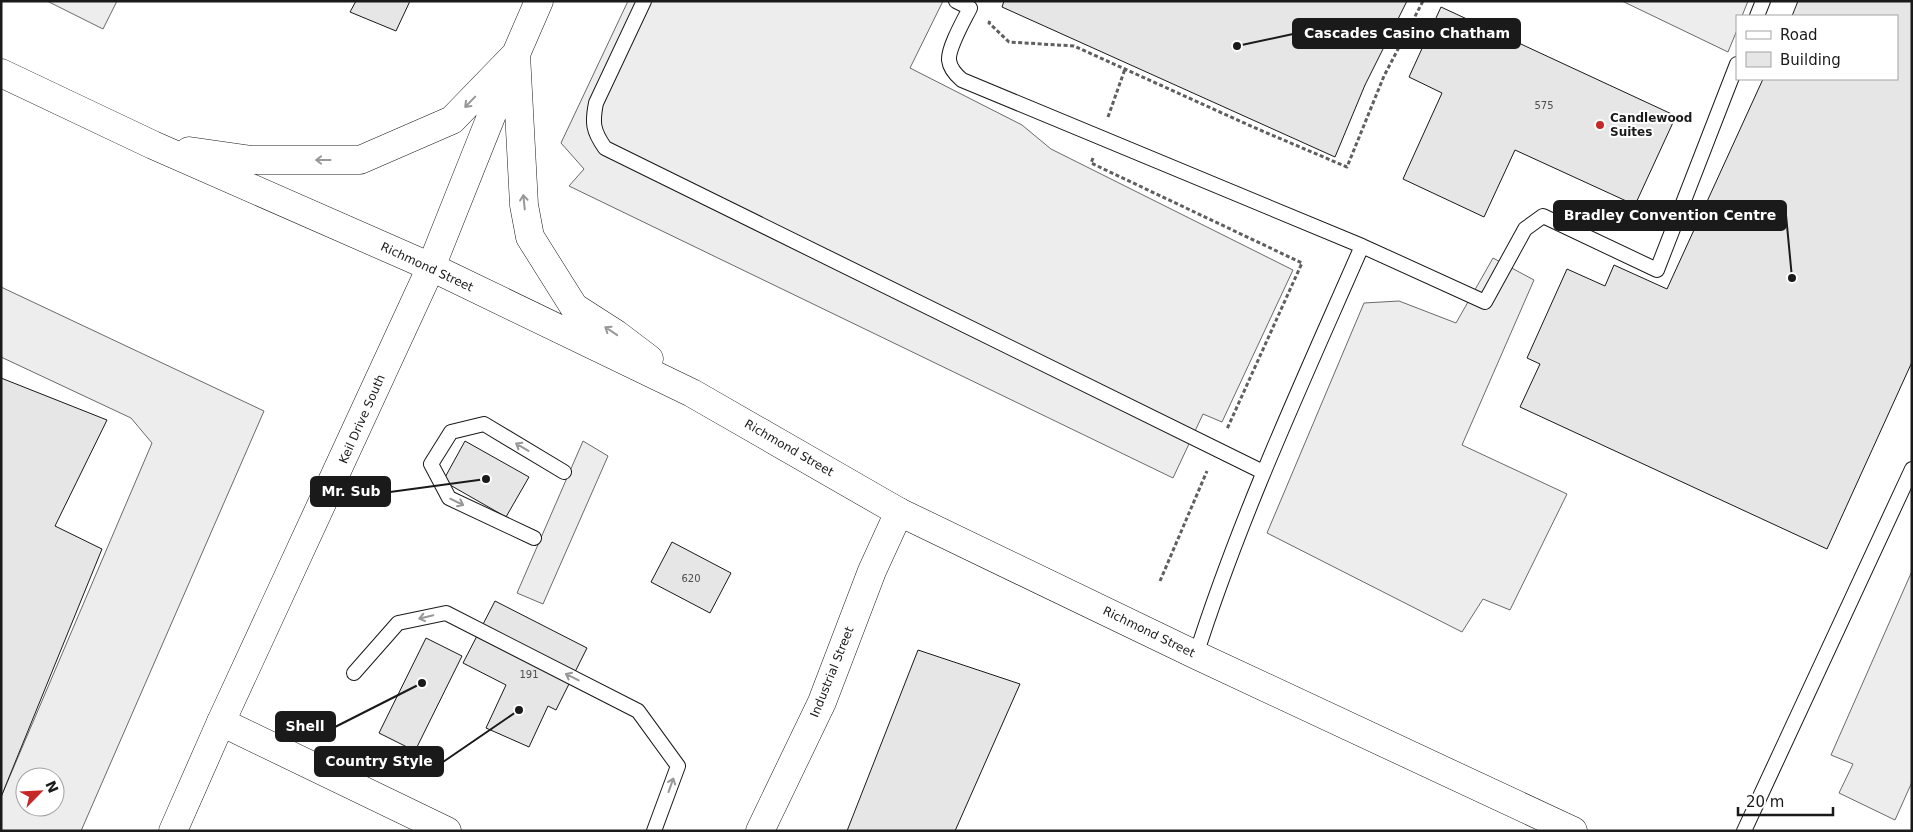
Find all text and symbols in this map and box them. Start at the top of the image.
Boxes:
legend [1736,15,1898,80]
callout: Cascades Casino Chatham [1293,19,1520,48]
text: Cascades Casino Chatham [1304,25,1510,41]
text: Road [1780,26,1818,44]
text: Building [1780,51,1841,69]
one-way arrow [464,96,476,108]
house number: 575 [1534,100,1554,111]
place label: Candlewood Suites [1610,111,1692,139]
marker: Candlewood Suites [1594,119,1606,131]
one-way arrow [316,155,332,165]
one-way arrow [519,194,529,210]
callout: Bradley Convention Centre [1554,201,1786,230]
text: Bradley Convention Centre [1564,207,1776,223]
street label: Richmond Street [379,239,476,295]
one-way arrow [605,326,619,336]
street label: Keil Drive South [336,372,388,466]
street label: Richmond Street [742,417,836,479]
one-way arrow [516,441,530,451]
callout: Mr. Sub [311,477,390,506]
text: Mr. Sub [321,483,381,499]
one-way arrow [449,497,464,507]
house number: 620 [681,573,701,584]
street label: Richmond Street [1101,604,1197,660]
one-way arrow [418,613,434,622]
street label: Industrial Street [807,624,857,719]
house number: 191 [519,669,539,680]
one-way arrow [565,672,580,682]
callout: Shell [276,712,335,741]
text: Shell [285,718,325,734]
callout: Country Style [315,747,443,776]
text: Country Style [325,753,433,769]
north arrow [15,767,65,817]
text: N [42,778,62,795]
one-way arrow [667,778,676,793]
scale bar [1738,784,1833,816]
text: 20 m [1746,793,1784,811]

